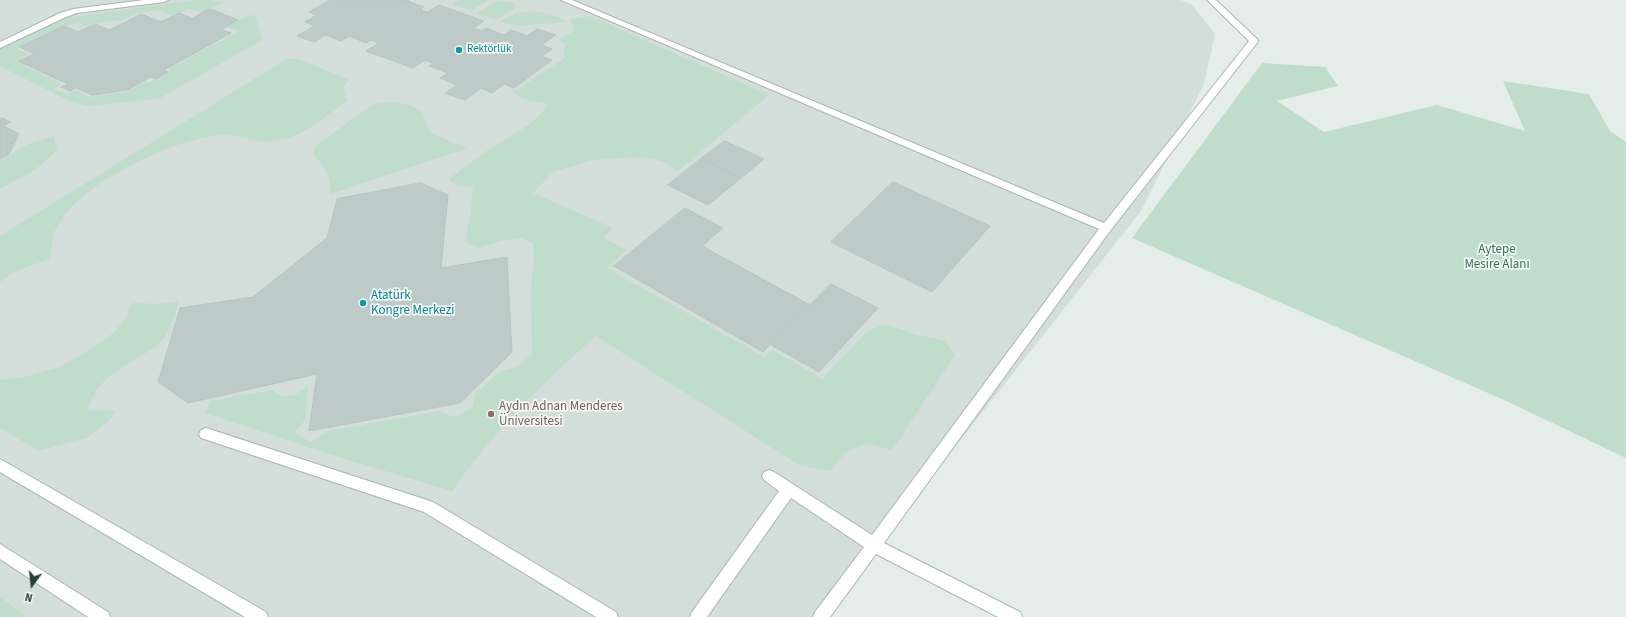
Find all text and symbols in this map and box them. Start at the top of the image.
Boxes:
place label: Rektörlük [467,43,511,57]
marker: Rektörlük [454,45,464,55]
park label: Aytepe Mesire Alanı [1464,242,1530,273]
place label: Atatürk Kongre Merkezi [371,288,454,319]
marker: Atatürk Kongre Merkezi [358,298,368,308]
place label: Aydın Adnan Menderes Üniversitesi [499,399,623,430]
marker: Aydın Adnan Menderes Üniversitesi [486,409,496,419]
north arrow [12,565,52,605]
text: N [23,589,34,605]

